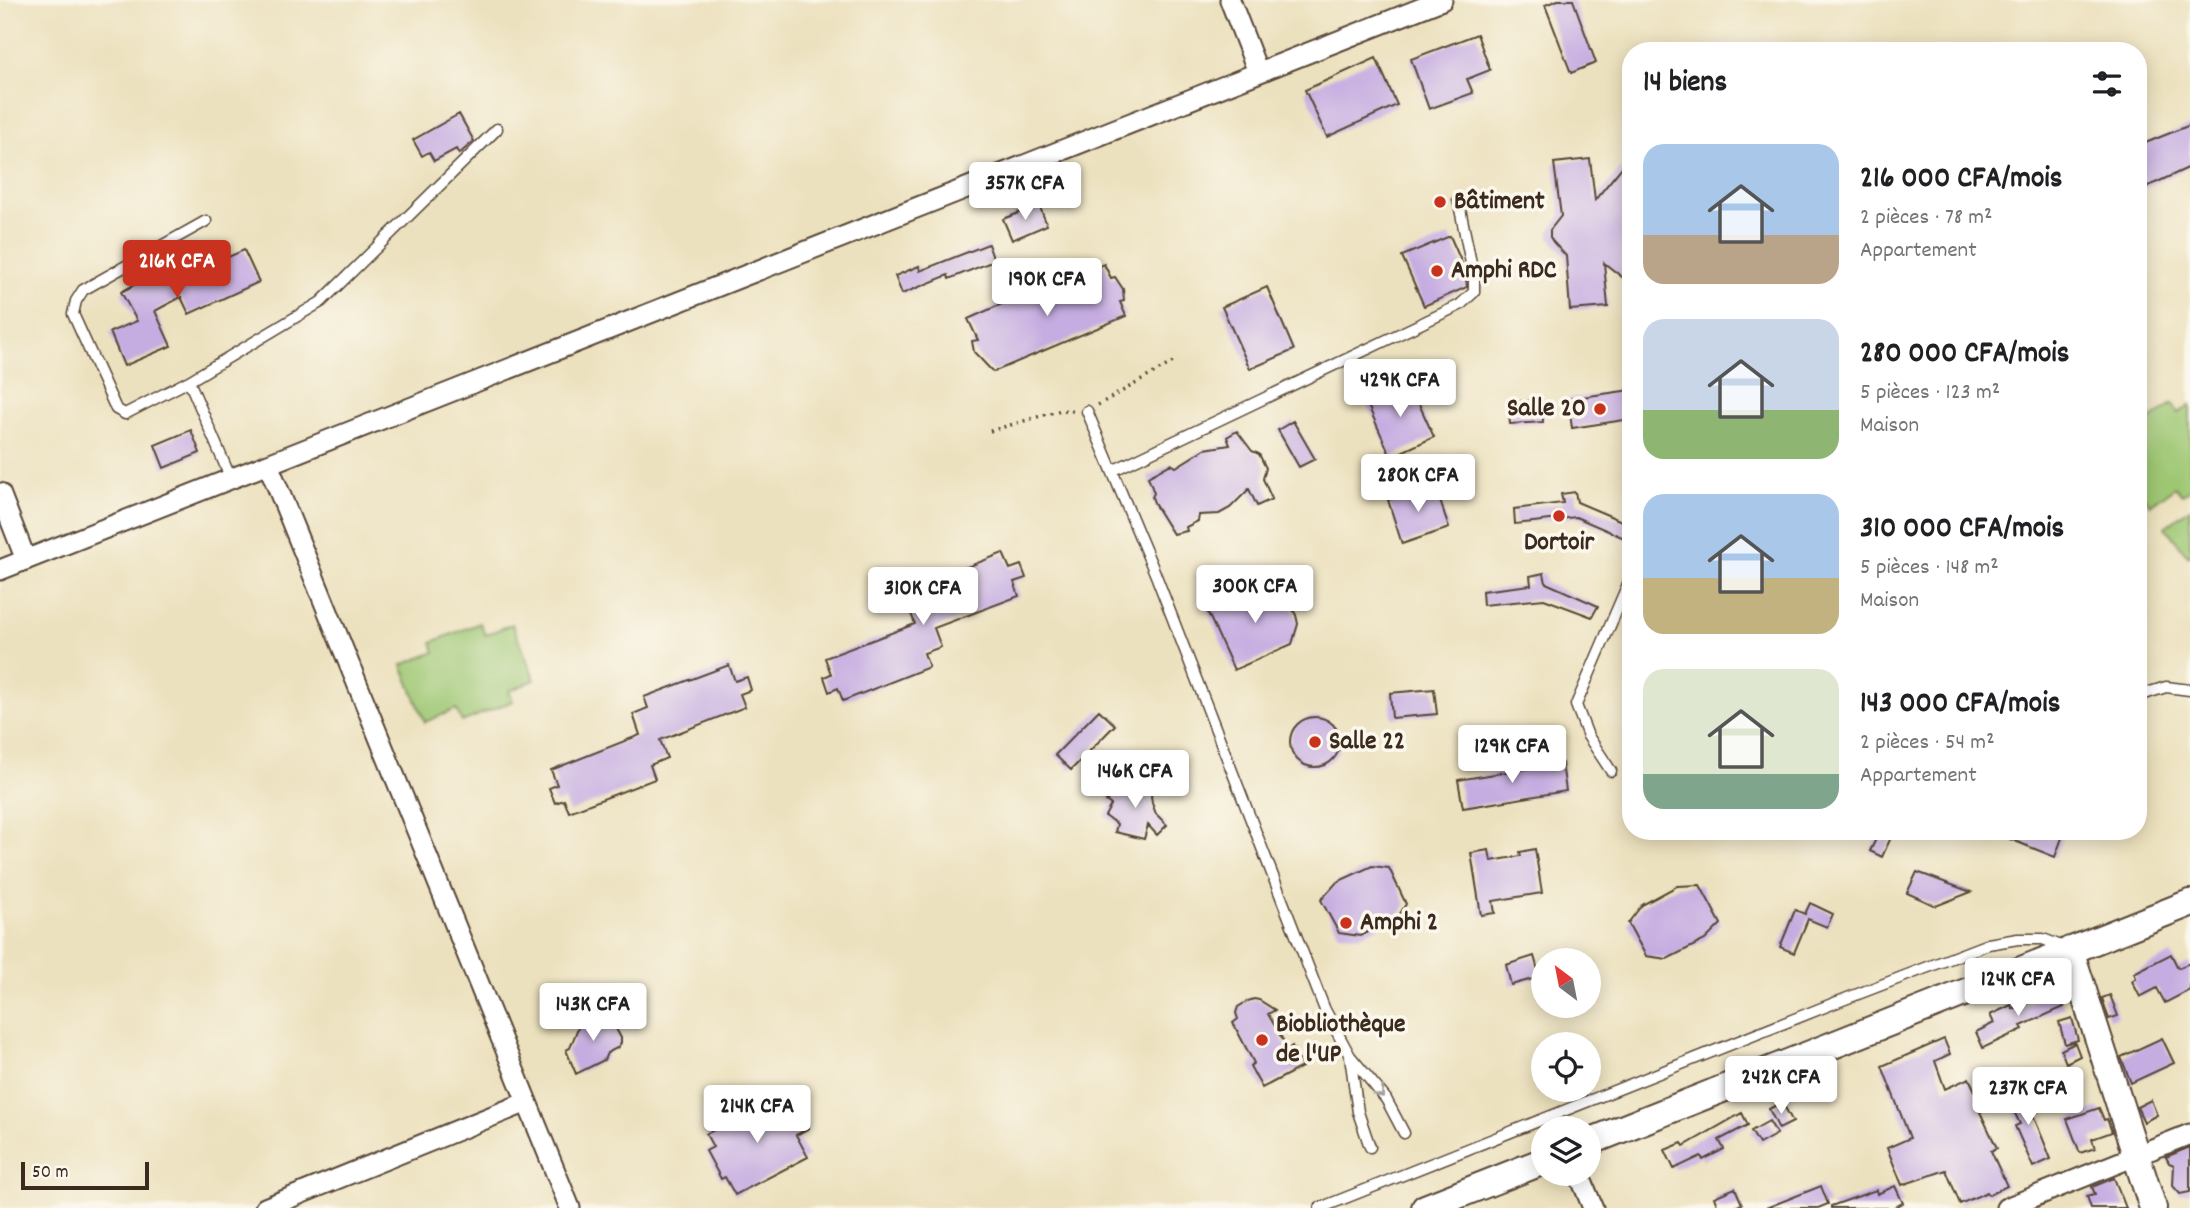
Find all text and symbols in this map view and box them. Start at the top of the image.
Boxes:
text: 14 biens [1643,63,1727,106]
icon: filters [2088,65,2126,103]
text: 216 000 CFA/mois [1860,159,2062,202]
pin: 357K CFA [953,162,1097,222]
text: 357K CFA [985,168,1065,201]
icon: home [1699,172,1783,256]
place label: Bâtiment [1454,184,1545,221]
marker: Bâtiment [1432,194,1448,210]
text: 2 pièces · 78 m² [1860,202,1992,235]
text: Appartement [1860,235,1977,268]
pin: 216K CFA [105,240,249,300]
text: 216K CFA [139,246,215,279]
place label: Amphi RDC [1451,253,1557,290]
pin: 190K CFA [975,258,1119,318]
marker: Amphi RDC [1429,263,1445,279]
text: 190K CFA [1008,264,1086,297]
text: 280 000 CFA/mois [1860,334,2070,377]
icon: home [1699,347,1783,431]
pin: 429K CFA [1328,360,1472,419]
text: 429K CFA [1360,365,1440,398]
text: 5 pièces · 123 m² [1860,377,2000,410]
place label: Salle 20 [1507,391,1586,428]
marker: Salle 20 [1592,401,1608,417]
text: Maison [1860,410,1919,443]
pin: 280K CFA [1346,454,1490,514]
text: 280K CFA [1377,460,1459,493]
marker: Dortoir [1551,508,1567,524]
text: 310 000 CFA/mois [1860,509,2064,552]
icon: home [1699,522,1783,606]
place label: Dortoir [1524,525,1594,562]
text: 5 pièces · 148 m² [1860,552,1999,585]
pin: 300K CFA [1183,566,1327,625]
pin: 310K CFA [851,568,995,627]
text: 300K CFA [1212,571,1298,604]
text: 310K CFA [884,573,962,606]
text: Maison [1860,585,1919,618]
text: 143 000 CFA/mois [1860,684,2060,727]
icon: home [1699,697,1783,781]
place label: Salle 22 [1329,724,1405,761]
pin: 129K CFA [1440,726,1584,785]
text: 2 pièces · 54 m² [1860,727,1995,760]
text: 129K CFA [1474,731,1550,764]
marker: Salle 22 [1307,734,1323,750]
pin: 146K CFA [1063,750,1207,810]
text: 146K CFA [1097,756,1173,789]
text: Appartement [1860,760,1977,793]
place label: Amphi 2 [1360,905,1438,942]
marker: Amphi 2 [1338,915,1354,931]
north arrow [1531,948,1601,1018]
map controls [1531,948,1601,1186]
pin: 124K CFA [1946,958,2090,1018]
text: 124K CFA [1981,964,2055,997]
pin: 143K CFA [521,984,665,1043]
text: 143K CFA [556,989,630,1022]
place label: Biobliothèque de l'UP [1276,1007,1405,1074]
marker: Biobliothèque de l'UP [1254,1032,1270,1048]
button: locate [1531,1032,1601,1102]
pin: 242K CFA [1709,1056,1853,1116]
text: 242K CFA [1741,1062,1821,1095]
pin: 237K CFA [1956,1068,2100,1127]
text: 237K CFA [1988,1073,2068,1106]
one-way arrow [1371,1085,1384,1097]
pin: 214K CFA [685,1086,829,1145]
text: 214K CFA [720,1091,794,1124]
button: layers [1531,1116,1601,1186]
scale bar [21,1159,149,1191]
text: 50 m [32,1160,69,1187]

